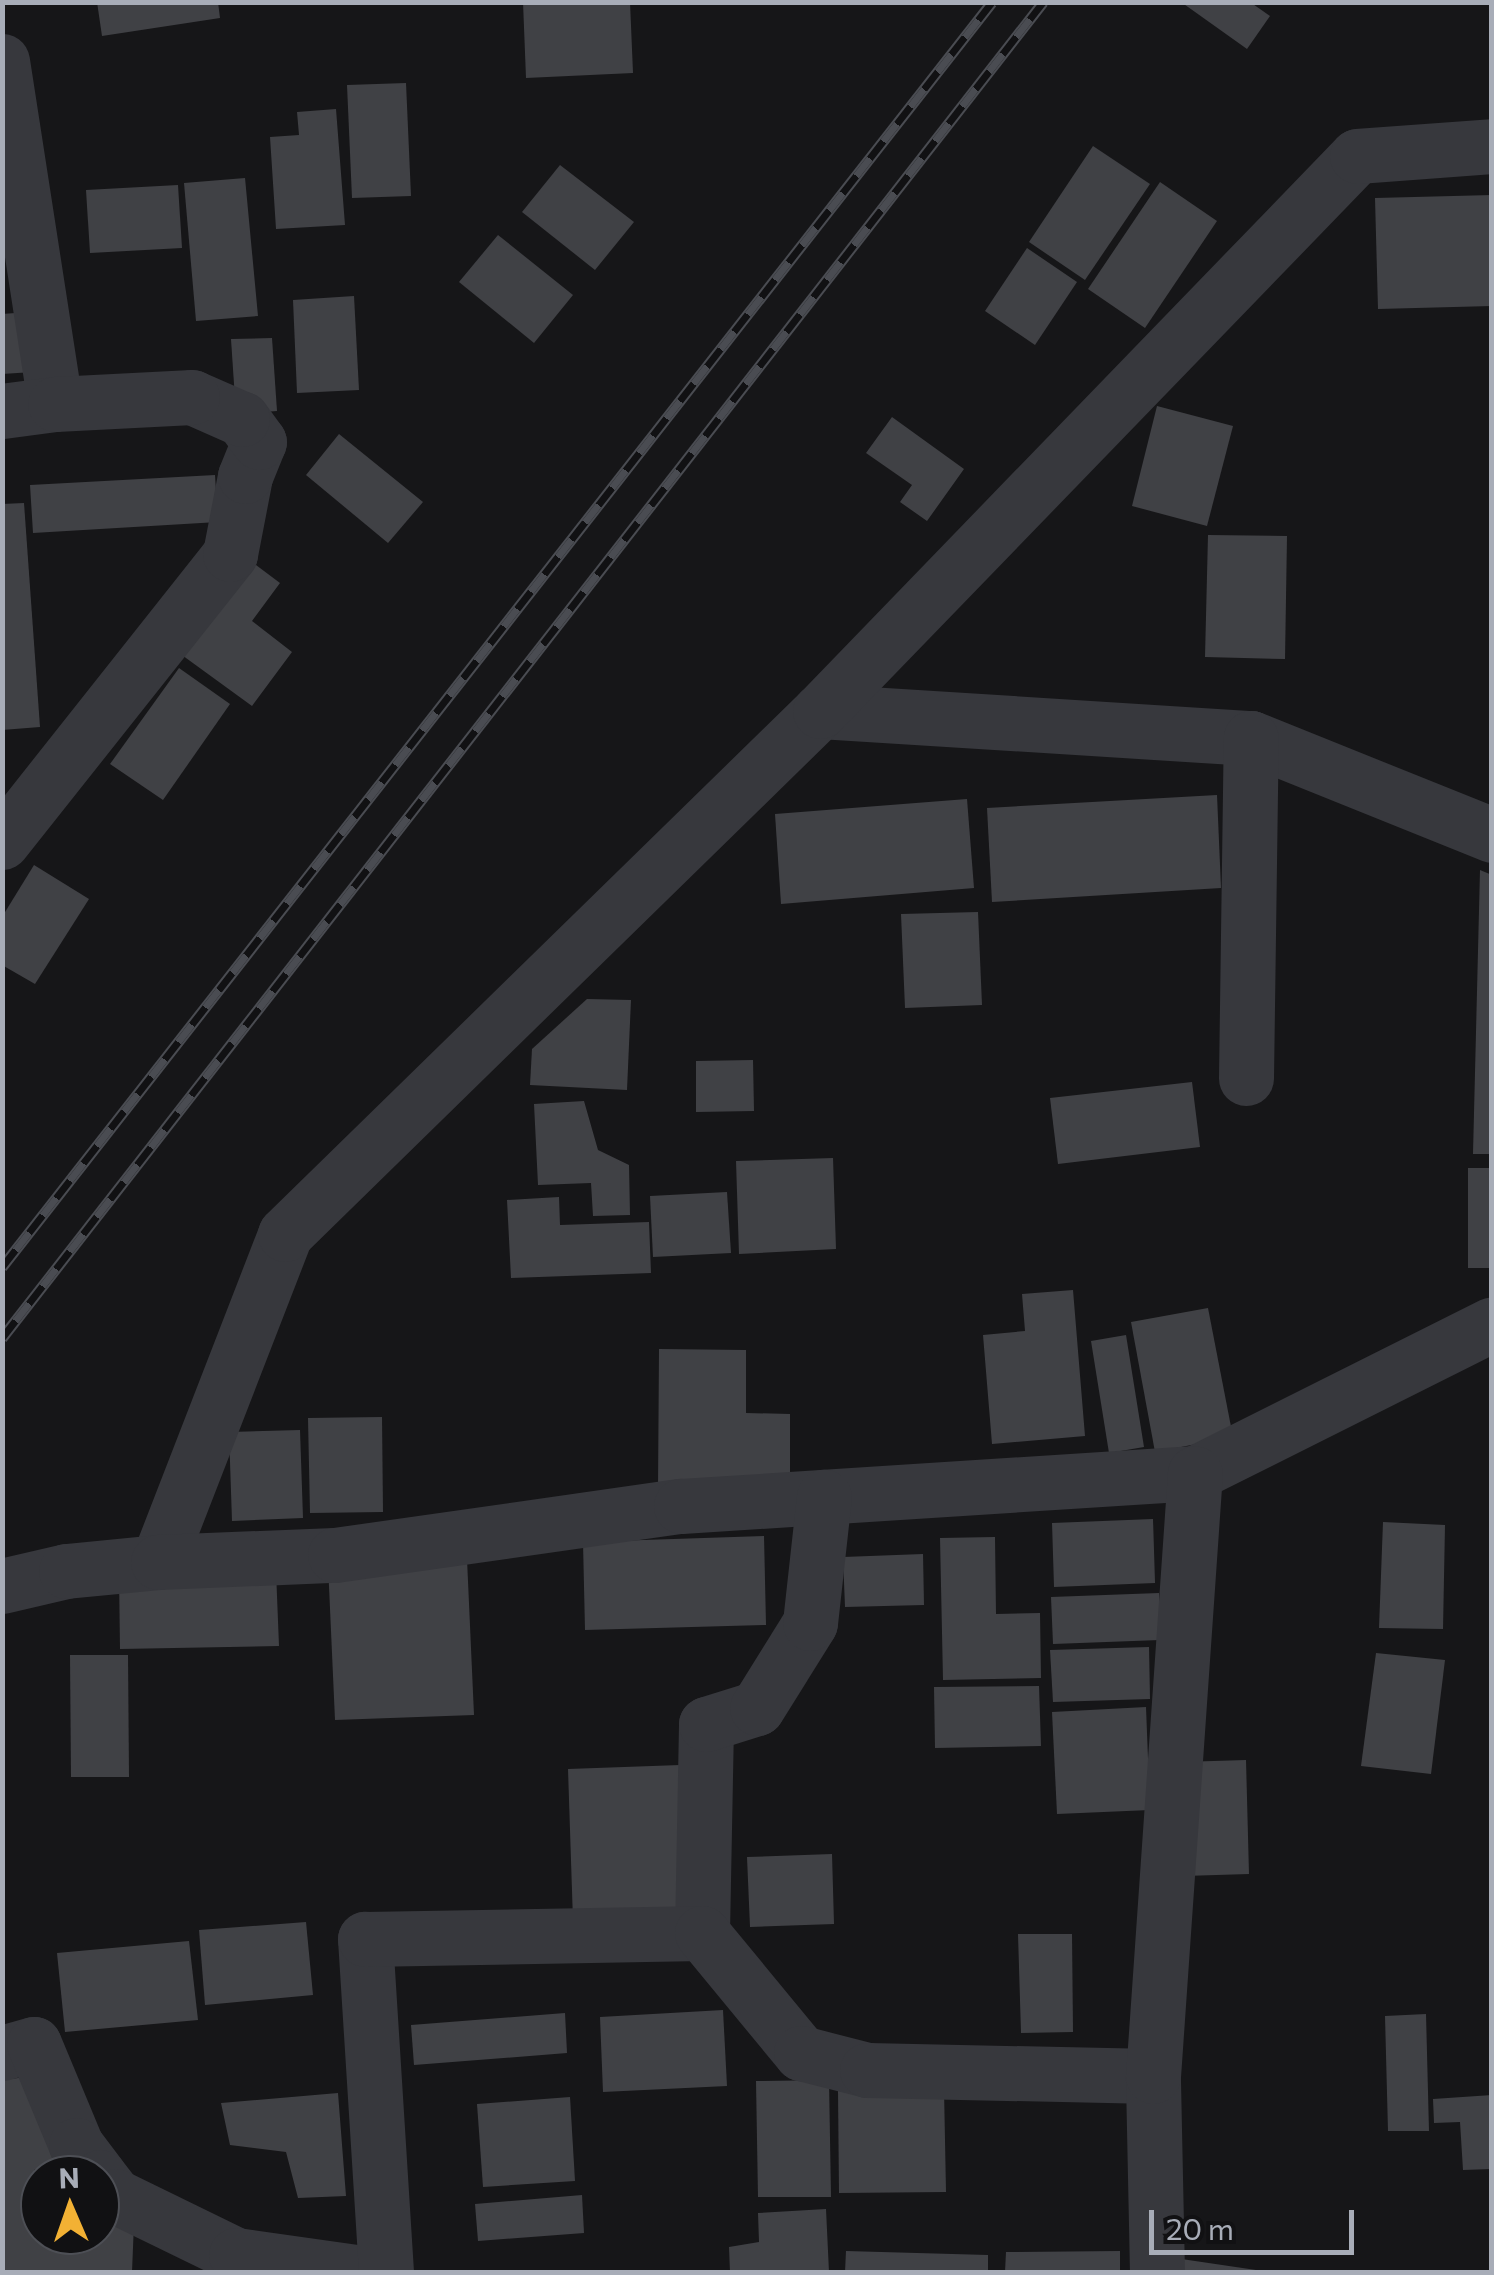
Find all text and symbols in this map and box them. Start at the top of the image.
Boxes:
north arrow [20,2155,120,2255]
text: N [58,2160,80,2194]
scale bar [1154,2190,1359,2252]
text: 20 m [1166,2209,1234,2246]

